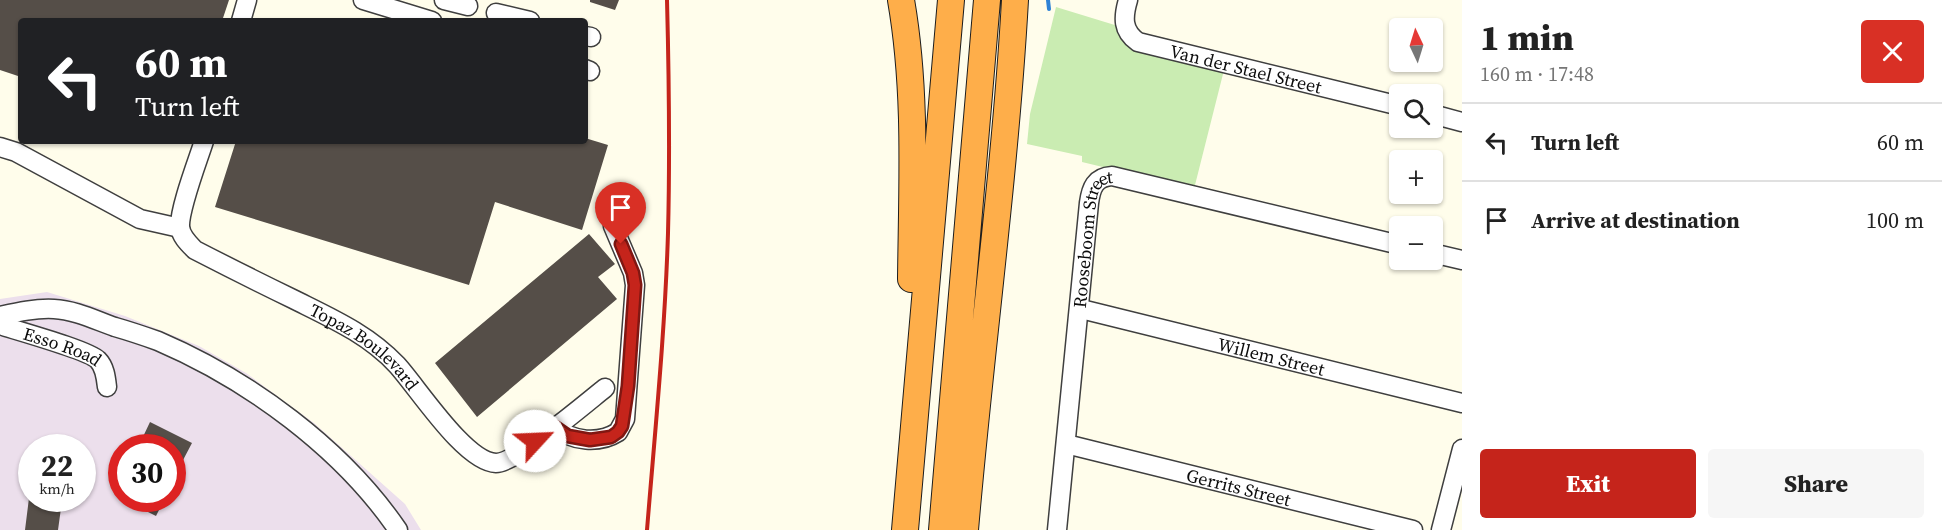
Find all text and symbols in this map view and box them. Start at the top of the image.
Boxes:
text: 1 min [1480,13,1574,62]
north arrow [1389,18,1443,72]
map controls [1389,18,1443,270]
button: close [1861,20,1924,83]
text: 60 m [135,33,228,91]
street label: Van der Stael Street [1167,38,1324,99]
icon: left [36,42,114,120]
text: 160 m · 17:48 [1480,60,1594,88]
button: search [1389,84,1443,138]
text: Turn left [135,88,239,125]
icon: left [1480,126,1513,159]
text: Turn left [1531,127,1619,157]
text: 60 m [1877,127,1924,157]
button: + [1389,150,1443,204]
street label: Rooseboom Street [1066,163,1114,309]
pin [595,182,646,244]
icon: arrive [604,191,637,224]
icon: arrive [1480,204,1513,237]
text: Arrive at destination [1531,205,1740,235]
text: 100 m [1866,205,1924,235]
button: − [1389,216,1443,270]
street label: Topaz Boulevard [306,297,425,395]
street label: Esso Road [20,320,107,372]
street label: Willem Street [1215,331,1327,381]
position arrow [503,409,567,473]
speed limit sign: 30 [108,434,186,512]
text: 22 [41,445,73,486]
button: Exit [1480,449,1696,518]
button: Share [1708,449,1924,518]
street label: Gerrits Street [1184,462,1294,512]
text: km/h [39,478,75,499]

